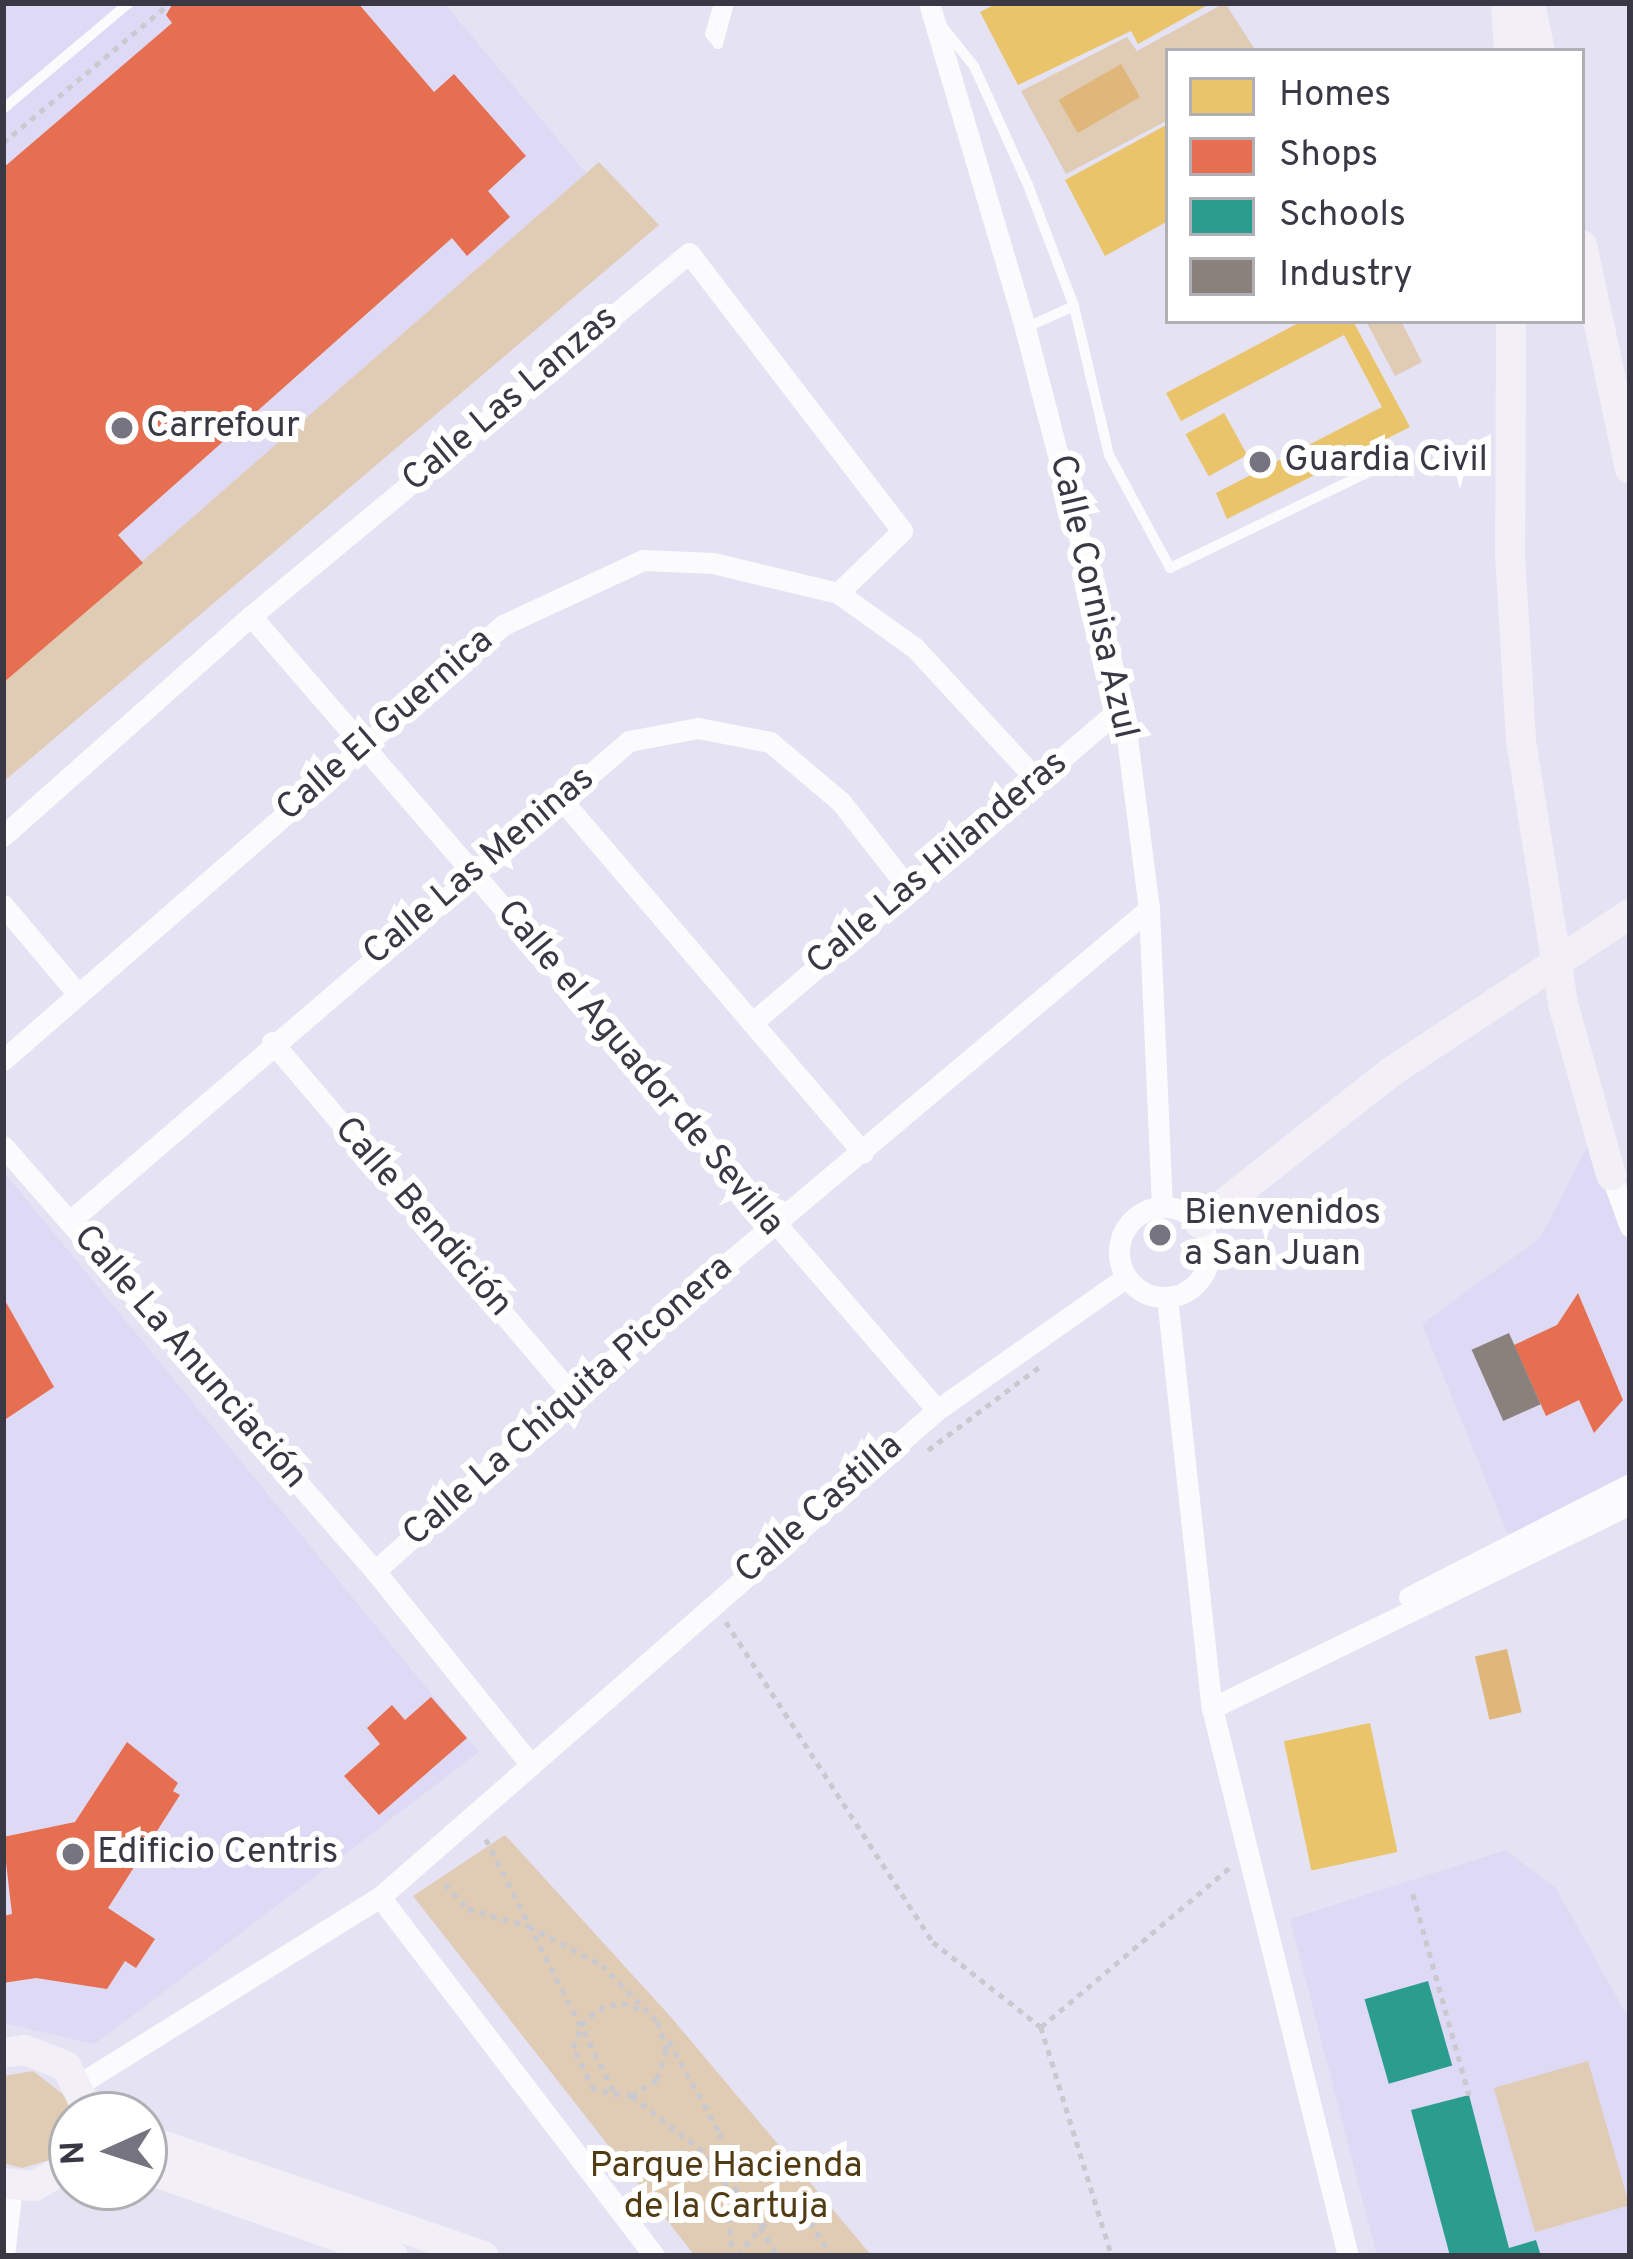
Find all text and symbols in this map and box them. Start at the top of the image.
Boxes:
legend [1165,48,1585,324]
text: Homes [1279,73,1391,119]
text: Shops [1279,133,1378,179]
text: Schools [1279,193,1406,239]
text: Industry [1279,253,1413,299]
street label: Calle Las Lanzas [395,298,627,502]
place label: Carrefour [146,406,300,450]
marker: Carrefour [109,415,135,441]
place label: Guardia Civil [1284,440,1488,484]
marker: Guardia Civil [1247,449,1273,475]
street label: Calle Cornisa Azul [1038,450,1146,744]
street label: Calle El Guernica [269,620,503,832]
street label: Calle Las Hilanderas [799,743,1077,985]
street label: Calle Las Meninas [356,758,604,976]
street label: Calle el Aguador de Sevilla [485,892,793,1246]
street label: Calle Bendición [324,1109,520,1327]
place label: Bienvenidos a San Juan [1184,1192,1381,1277]
street label: Calle La Anunciación [62,1217,316,1499]
marker: Bienvenidos a San Juan [1147,1222,1173,1248]
street label: Calle La Chiquita Piconera [395,1247,743,1557]
street label: Calle Castilla [728,1426,912,1594]
place label: Edificio Centris [97,1832,338,1876]
marker: Edificio Centris [60,1841,86,1867]
north arrow [48,2091,168,2211]
text: N [53,2140,97,2166]
park label: Parque Hacienda de la Cartuja [589,2145,863,2230]

